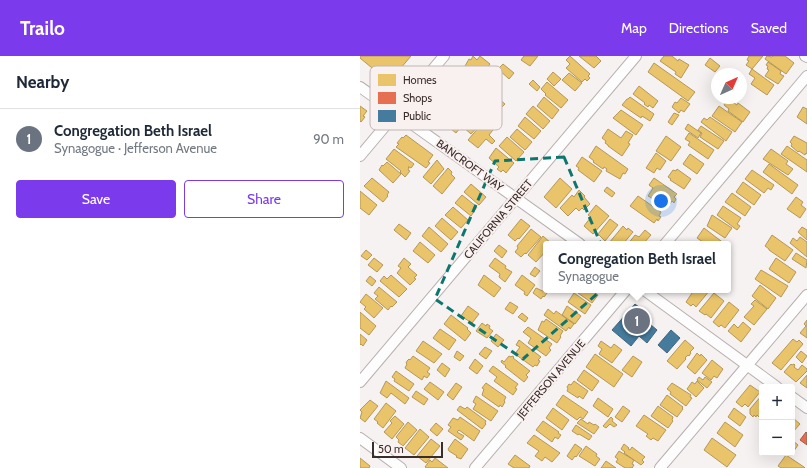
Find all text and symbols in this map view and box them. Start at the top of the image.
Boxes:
text: Trailo [20,17,65,40]
text: Map [621,19,647,37]
text: Directions [669,19,729,37]
text: Saved [751,19,787,37]
legend [370,66,502,130]
north arrow [711,68,747,104]
text: Nearby [16,72,69,92]
text: Homes [403,73,437,87]
text: Shops [403,91,432,105]
text: Public [403,109,431,123]
text: Congregation Beth Israel [54,122,212,140]
text: 1 [27,131,31,147]
text: 90 m [313,131,344,147]
street label: BANCROFT WAY [434,136,507,194]
text: Synagogue · Jefferson Avenue [54,140,217,156]
street label: CALIFORNIA STREET [461,176,535,262]
button: Save [16,180,176,218]
button: Share [184,180,344,218]
your location [651,191,671,211]
popup [543,241,731,293]
text: Congregation Beth Israel [558,250,716,268]
text: Synagogue [558,268,619,284]
pin: 1 [624,306,650,336]
street label: JEFFERSON AVENUE [513,337,588,422]
map controls [759,384,795,456]
button: + [759,384,795,420]
button: − [759,420,795,456]
scale bar [372,440,443,459]
text: 50 m [378,442,404,456]

